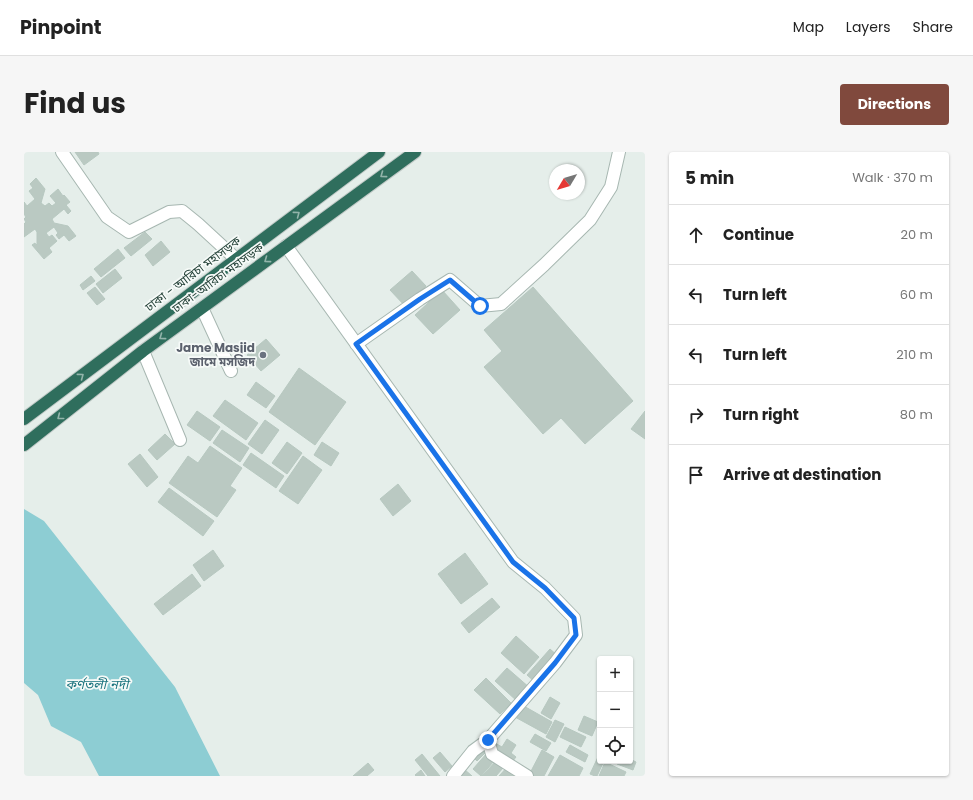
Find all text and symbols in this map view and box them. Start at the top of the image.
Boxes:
text: Pinpoint [20,14,101,41]
text: Map [793,17,824,37]
text: Layers [846,17,890,37]
text: Share [912,17,953,37]
text: Find us [24,84,126,123]
button: Directions [840,84,949,125]
north arrow [549,164,585,200]
text: 5 min [685,166,734,190]
text: Walk · 370 m [852,168,933,187]
one-way arrow [381,170,388,177]
one-way arrow [292,212,299,219]
icon: ahead [685,224,707,246]
text: Continue [723,224,794,245]
text: 20 m [900,225,933,244]
street label: ঢাকা - আরিচা মহাসড়ক [141,232,244,316]
street label: ঢাকা-আরিচা মহাসড়ক [168,239,267,317]
one-way arrow [265,255,272,262]
icon: left [685,284,707,306]
text: Turn left [723,284,787,305]
text: 60 m [900,285,933,304]
route start [471,297,489,315]
one-way arrow [160,332,167,339]
place label: Jame Masjid জামে মসজিদ [176,339,255,370]
icon: left [685,344,707,366]
text: Turn left [723,344,787,365]
text: 210 m [896,345,933,364]
marker: Jame Masjid জামে মসজিদ [258,350,268,360]
one-way arrow [76,374,83,381]
icon: right [685,404,707,426]
text: Turn right [723,404,799,425]
text: 80 m [900,405,933,424]
one-way arrow [57,412,64,419]
icon: arrive [685,464,707,486]
text: Arrive at destination [723,464,881,485]
map controls [597,656,633,764]
button: + [597,656,633,692]
water label: কর্ণতলী নদী [65,675,131,694]
button: − [597,692,633,728]
button: locate [597,728,633,764]
route end [479,731,497,749]

